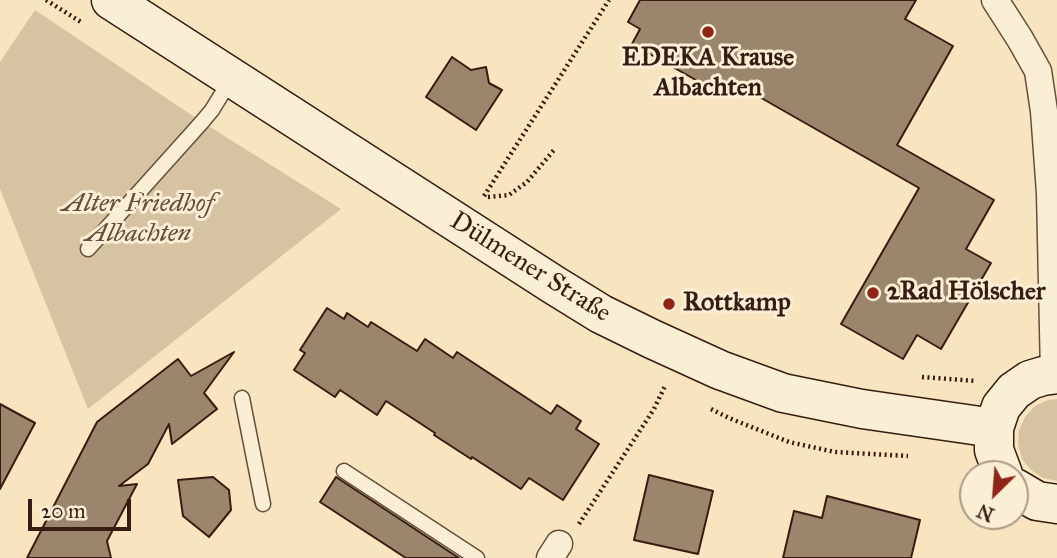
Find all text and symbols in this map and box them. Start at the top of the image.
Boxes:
marker: EDEKA Krause Albachten [700,24,716,40]
place label: EDEKA Krause Albachten [622,43,794,104]
park label: Alter Friedhof Albachten [62,189,214,250]
street label: Dülmener Straße [444,206,616,330]
place label: 2Rad Hölscher [887,277,1046,309]
marker: 2Rad Hölscher [865,285,881,301]
place label: Rottkamp [683,288,791,320]
marker: Rottkamp [661,296,677,312]
north arrow [959,460,1029,530]
scale bar [32,484,135,528]
text: 20 m [41,498,86,524]
text: N [974,499,998,527]

